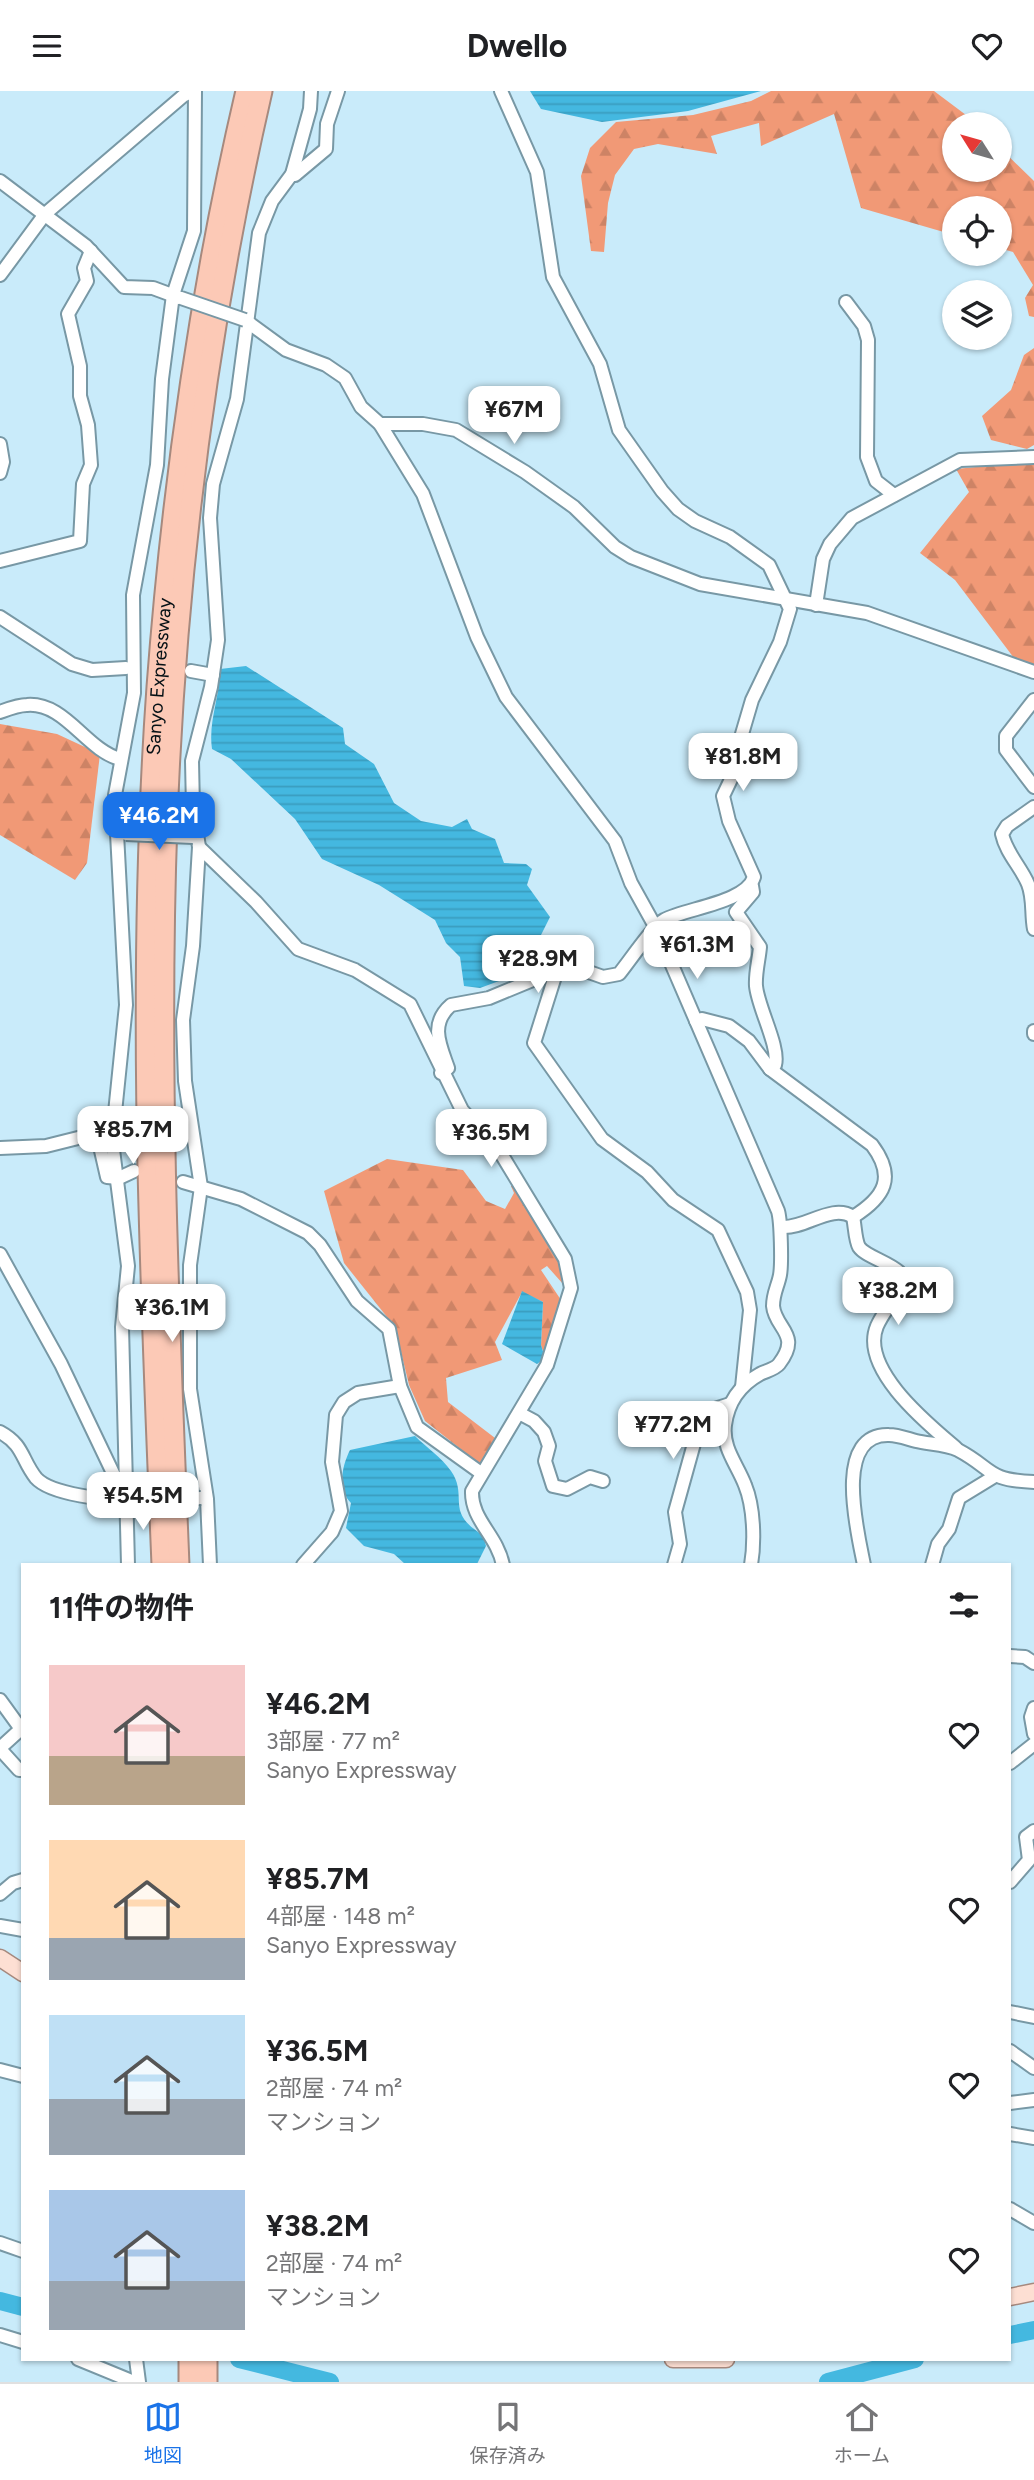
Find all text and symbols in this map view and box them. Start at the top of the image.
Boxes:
icon: menu [28,27,66,65]
text: Dwello [467,27,567,65]
icon: heart [968,27,1006,65]
north arrow [942,112,1012,182]
map controls [942,112,1012,350]
button: locate [942,196,1012,266]
button: layers [942,280,1012,350]
pin: ¥67M [473,387,555,446]
text: ¥67M [484,395,544,423]
street label: Sanyo Expressway [141,597,176,756]
pin: ¥81.8M [686,733,800,793]
text: ¥81.8M [705,742,781,770]
pin: ¥46.2M [102,793,216,852]
text: ¥46.2M [119,801,199,829]
pin: ¥61.3M [640,921,754,981]
text: ¥61.3M [660,930,734,958]
pin: ¥28.9M [481,935,595,995]
text: ¥28.9M [498,944,578,972]
pin: ¥85.7M [76,1107,190,1166]
pin: ¥36.5M [434,1109,548,1169]
text: ¥85.7M [93,1115,173,1143]
text: ¥36.5M [452,1118,530,1146]
pin: ¥38.2M [841,1267,955,1327]
text: ¥38.2M [858,1276,938,1304]
pin: ¥36.1M [115,1285,229,1344]
text: ¥36.1M [135,1293,209,1321]
pin: ¥77.2M [616,1401,730,1461]
text: ¥77.2M [634,1410,712,1438]
pin: ¥54.5M [86,1473,200,1532]
text: ¥54.5M [103,1481,183,1509]
icon: filters [945,1586,983,1624]
text: 11件の物件 [49,1589,194,1626]
text: ¥46.2M [266,1685,371,1722]
icon: home [105,1693,189,1777]
icon: heart [945,1716,983,1754]
text: 3部屋 · 77 m² [266,1727,400,1755]
text: Sanyo Expressway [266,1756,457,1784]
text: ¥85.7M [266,1860,370,1897]
icon: home [105,1868,189,1952]
icon: heart [945,1891,983,1929]
text: 4部屋 · 148 m² [266,1902,415,1930]
text: Sanyo Expressway [266,1931,457,1959]
text: ¥36.5M [266,2032,369,2069]
icon: home [105,2043,189,2127]
icon: heart [945,2066,983,2104]
text: 2部屋 · 74 m² [266,2074,402,2102]
text: マンション [266,2108,381,2136]
text: ¥38.2M [266,2207,369,2244]
icon: home [105,2218,189,2302]
icon: heart [945,2241,983,2279]
text: 2部屋 · 74 m² [266,2249,402,2277]
text: マンション [266,2283,381,2311]
tab: 地図 [144,2398,182,2467]
tab: 保存済み [470,2398,546,2467]
tab: ホーム [834,2398,890,2467]

